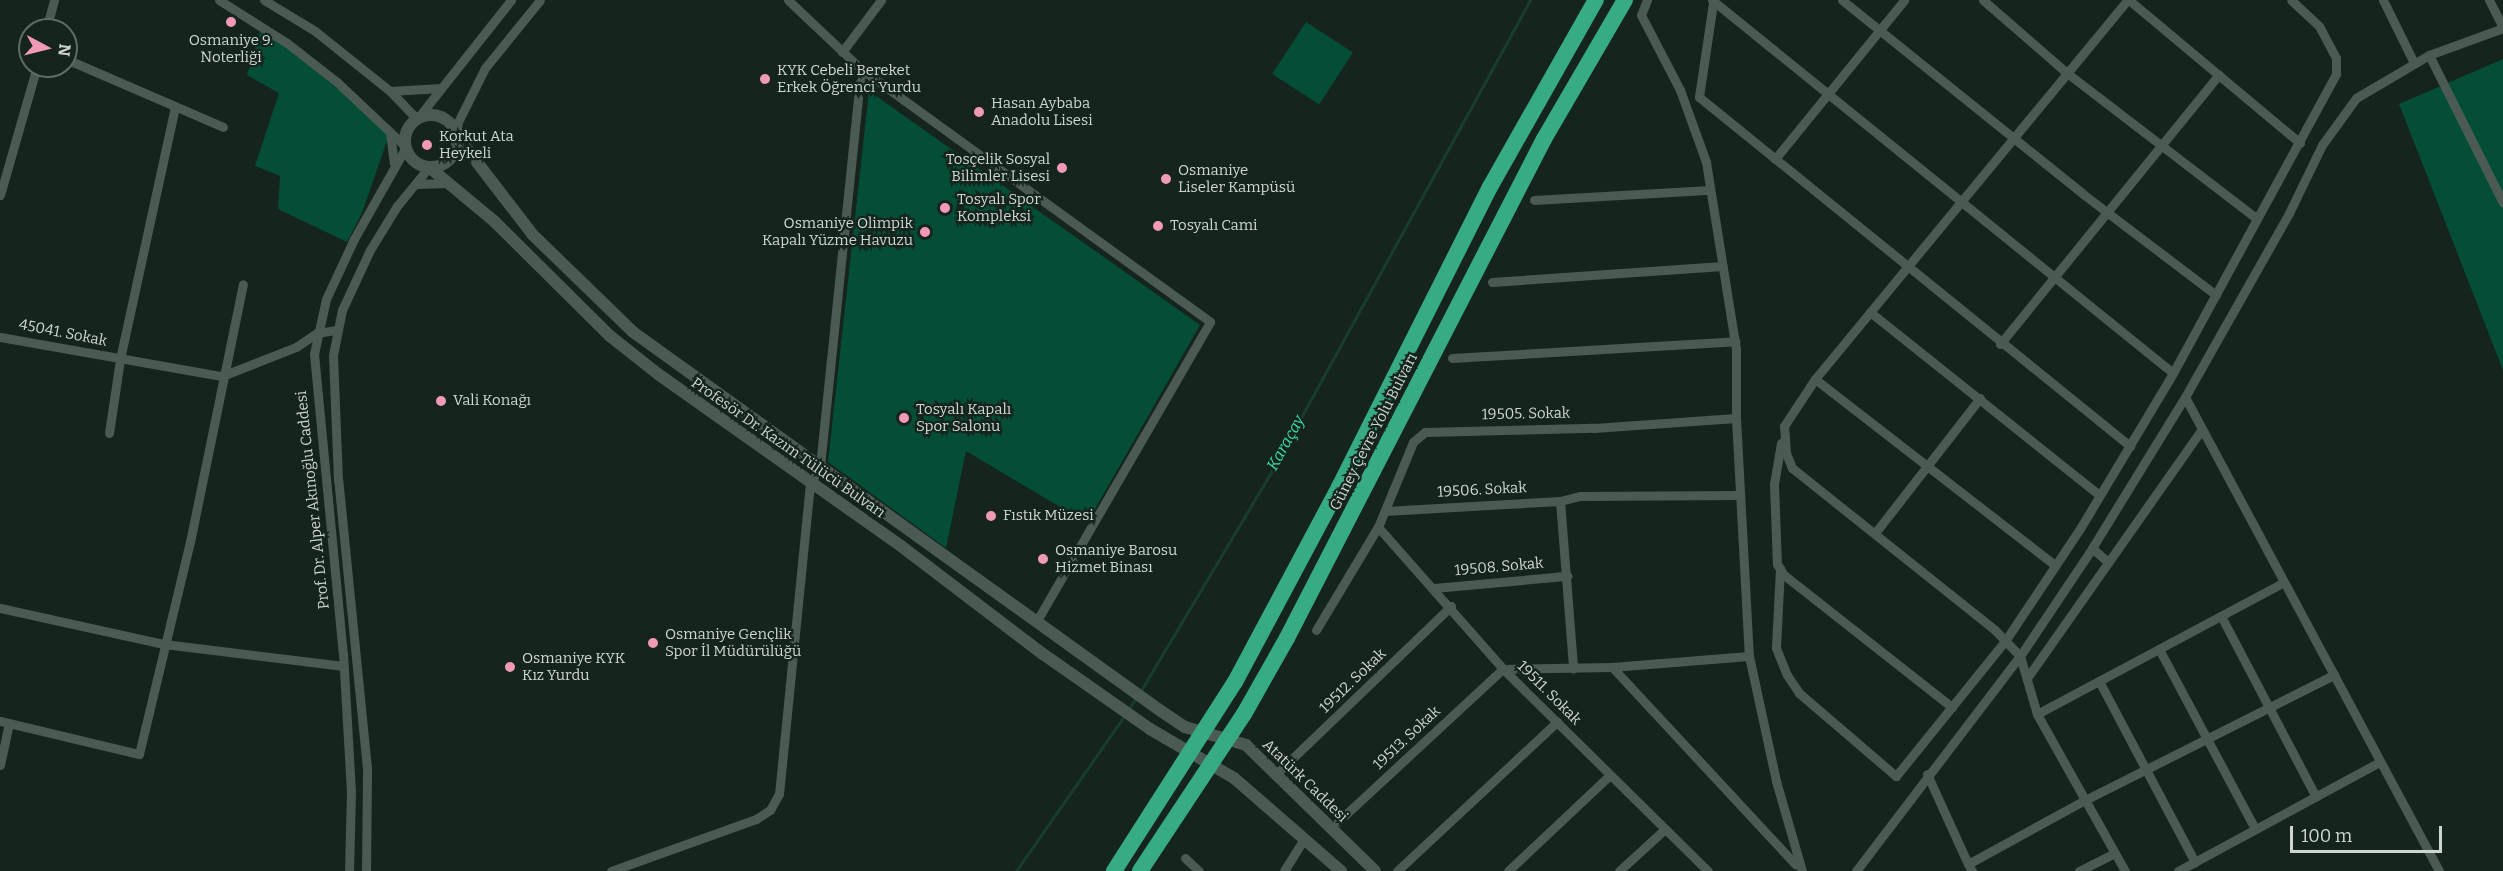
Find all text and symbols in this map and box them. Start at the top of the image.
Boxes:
marker: Osmaniye 9. Noterliği [224,15,238,29]
north arrow [18,18,78,78]
place label: Osmaniye 9. Noterliği [189,31,273,66]
text: N [54,43,75,57]
place label: KYK Cebeli Bereket Erkek Öğrenci Yurdu [777,61,921,96]
marker: KYK Cebeli Bereket Erkek Öğrenci Yurdu [758,72,772,86]
place label: Hasan Aybaba Anadolu Lisesi [991,94,1093,129]
marker: Hasan Aybaba Anadolu Lisesi [972,105,986,119]
place label: Korkut Ata Heykeli [439,127,514,162]
marker: Korkut Ata Heykeli [420,138,434,152]
place label: Tosçelik Sosyal Bilimler Lisesi [946,150,1050,185]
marker: Tosçelik Sosyal Bilimler Lisesi [1055,161,1069,175]
place label: Osmaniye Liseler Kampüsü [1178,161,1295,196]
marker: Osmaniye Liseler Kampüsü [1159,172,1173,186]
place label: Tosyalı Spor Kompleksi [957,190,1041,225]
marker: Tosyalı Spor Kompleksi [938,201,952,215]
place label: Osmaniye Olimpik Kapalı Yüzme Havuzu [762,214,913,249]
place label: Tosyalı Cami [1170,217,1257,235]
marker: Tosyalı Cami [1151,219,1165,233]
marker: Osmaniye Olimpik Kapalı Yüzme Havuzu [918,225,932,239]
street label: 45041. Sokak [17,316,109,350]
street label: Güney Çevre Yolu Bulvarı [1326,350,1422,514]
street label: Profesör Dr. Kazım Tülücü Bulvarı [688,374,888,522]
street label: Prof. Dr. Alper Akınoğlu Caddesi [293,390,333,610]
place label: Vali Konağı [453,392,531,410]
marker: Vali Konağı [434,394,448,408]
place label: Tosyalı Kapalı Spor Salonu [916,400,1011,435]
street label: 19505. Sokak [1482,404,1570,424]
marker: Tosyalı Kapalı Spor Salonu [897,411,911,425]
water label: Karaçay [1263,412,1309,474]
street label: 19506. Sokak [1437,479,1527,501]
place label: Fıstık Müzesi [1003,507,1094,525]
marker: Fıstık Müzesi [984,509,998,523]
place label: Osmaniye Barosu Hizmet Binası [1055,541,1177,576]
marker: Osmaniye Barosu Hizmet Binası [1036,552,1050,566]
street label: 19508. Sokak [1454,554,1544,580]
place label: Osmaniye Gençlik Spor İl Müdürülüğü [665,625,801,660]
marker: Osmaniye Gençlik Spor İl Müdürülüğü [646,636,660,650]
street label: 19512. Sokak [1316,645,1390,717]
place label: Osmaniye KYK Kız Yurdu [522,649,625,684]
street label: 19511. Sokak [1513,657,1585,729]
marker: Osmaniye KYK Kız Yurdu [503,660,517,674]
street label: 19513. Sokak [1370,702,1444,774]
street label: Atatürk Caddesi [1259,736,1351,826]
scale bar [2293,814,2444,852]
text: 100 m [2301,825,2352,847]

